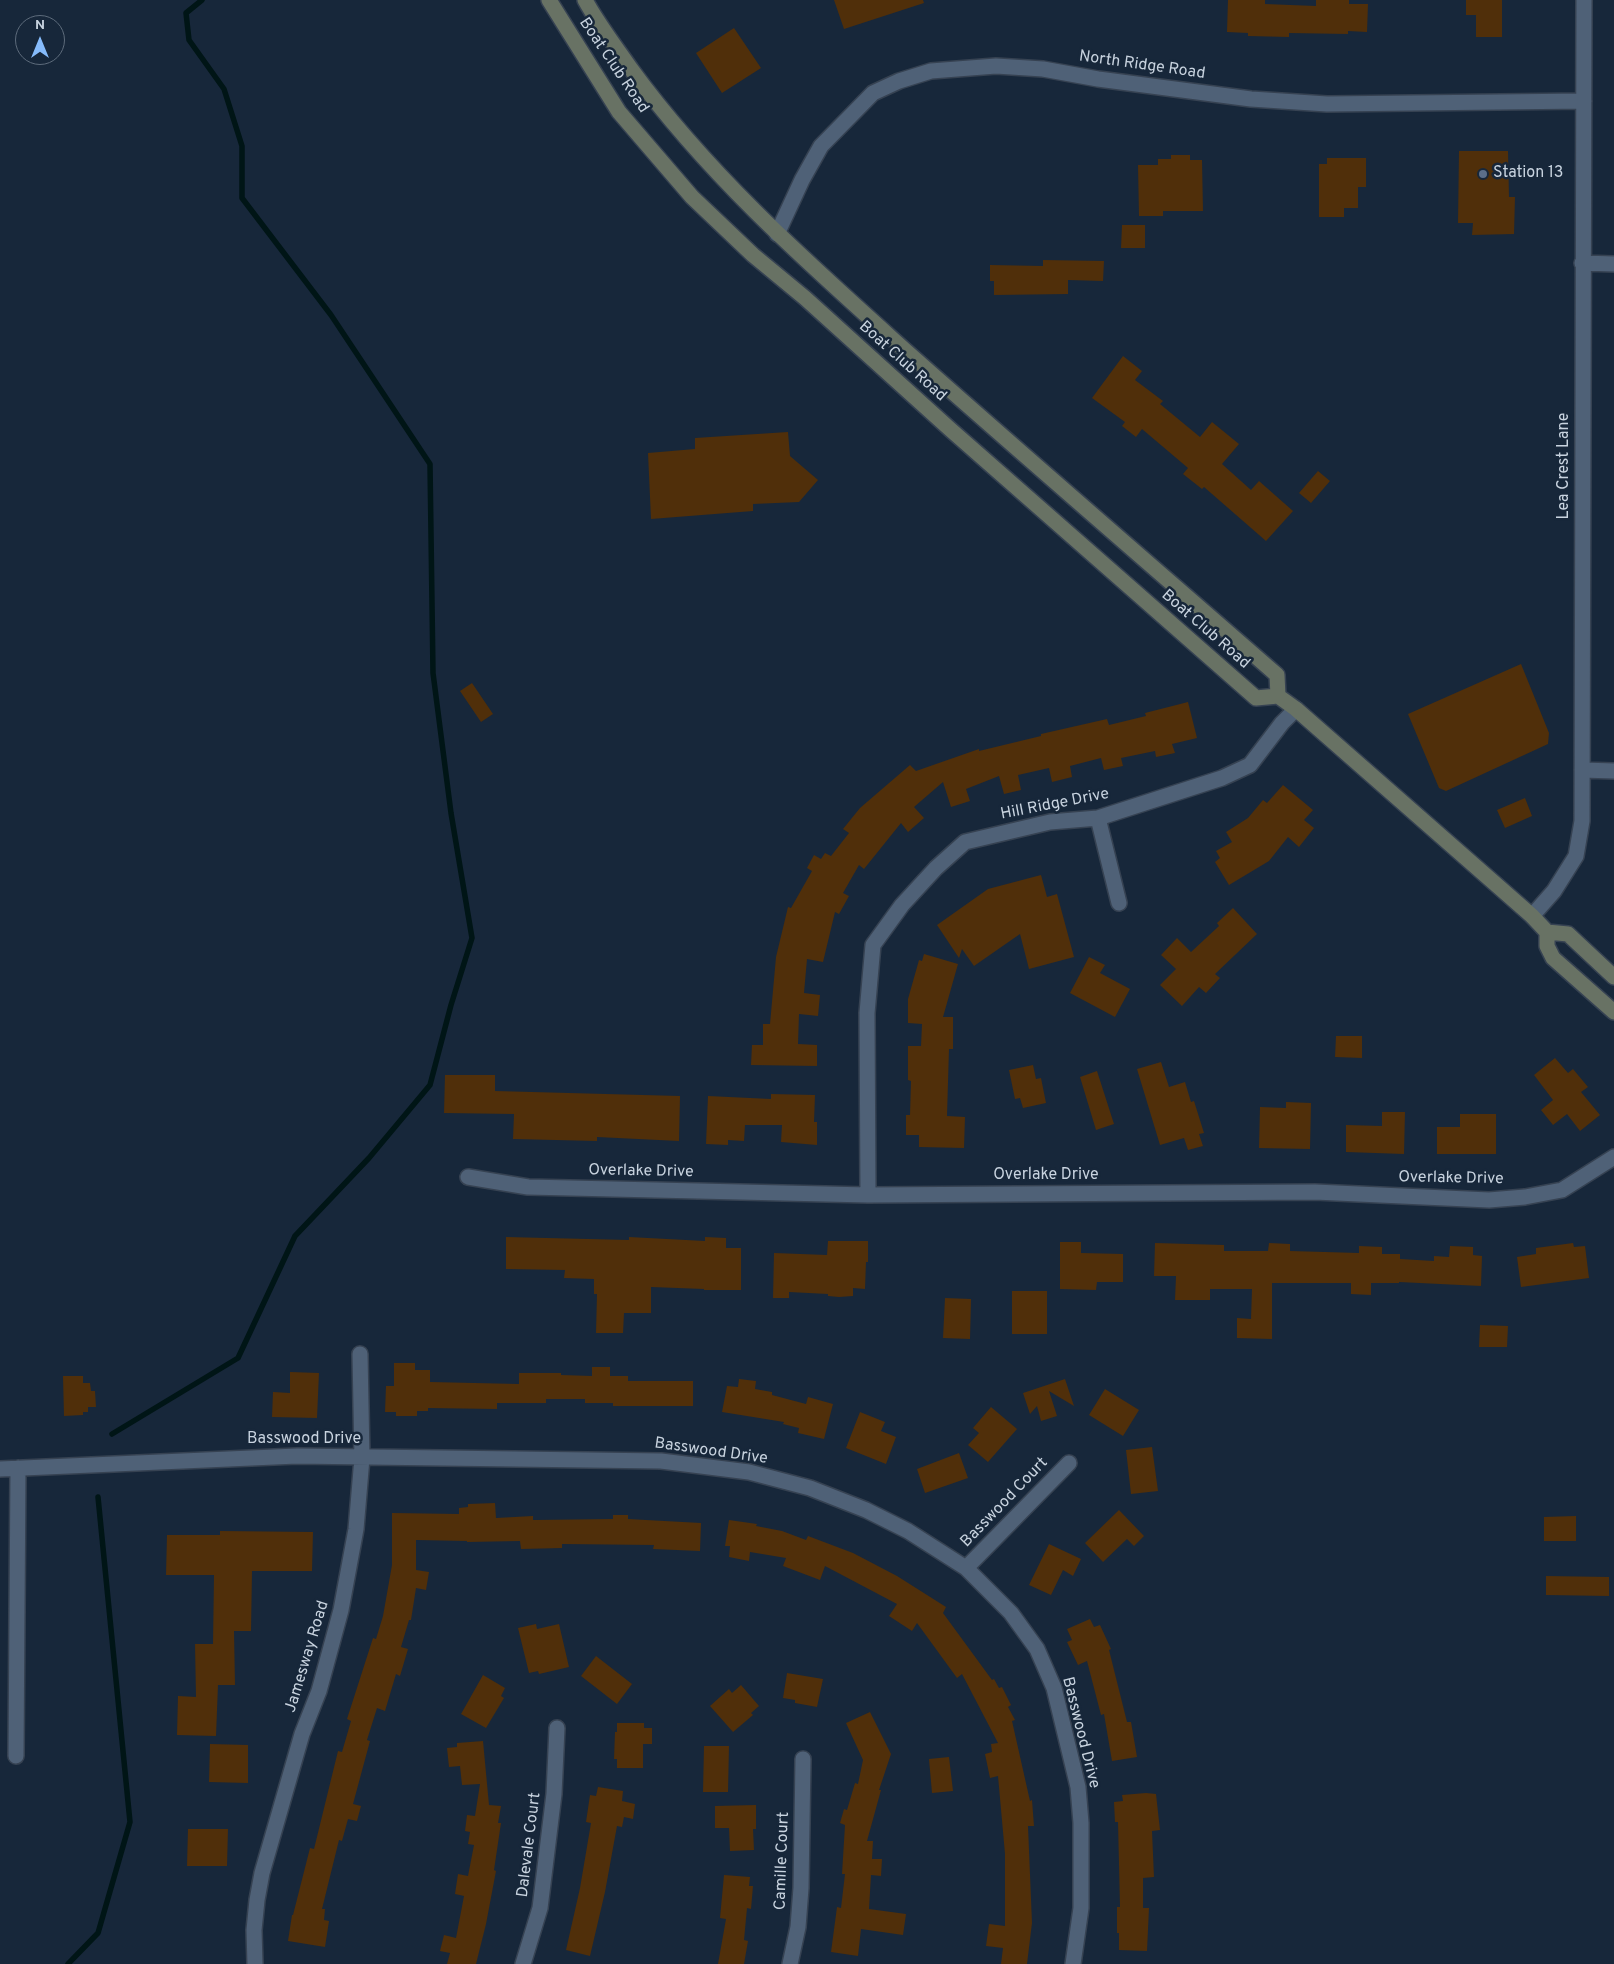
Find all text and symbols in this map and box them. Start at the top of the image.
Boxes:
north arrow [15,15,65,65]
street label: Boat Club Road [574,15,652,117]
text: N [35,17,45,34]
street label: North Ridge Road [1078,48,1206,84]
place label: Station 13 [1493,164,1563,184]
marker: Station 13 [1477,168,1489,180]
street label: Boat Club Road [854,318,950,406]
street label: Lea Crest Lane [1555,413,1575,519]
street label: Boat Club Road [1157,586,1253,674]
street label: Hill Ridge Drive [999,785,1111,825]
street label: Overlake Drive [588,1161,694,1183]
street label: Overlake Drive [993,1166,1099,1186]
street label: Overlake Drive [1398,1168,1504,1190]
street label: Basswood Drive [247,1430,361,1450]
street label: Basswood Drive [653,1435,769,1469]
street label: Basswood Court [957,1454,1053,1552]
street label: Jamesway Road [282,1599,334,1715]
street label: Basswood Drive [1057,1675,1103,1791]
street label: Dalevale Court [514,1792,546,1898]
street label: Camille Court [772,1812,794,1910]

